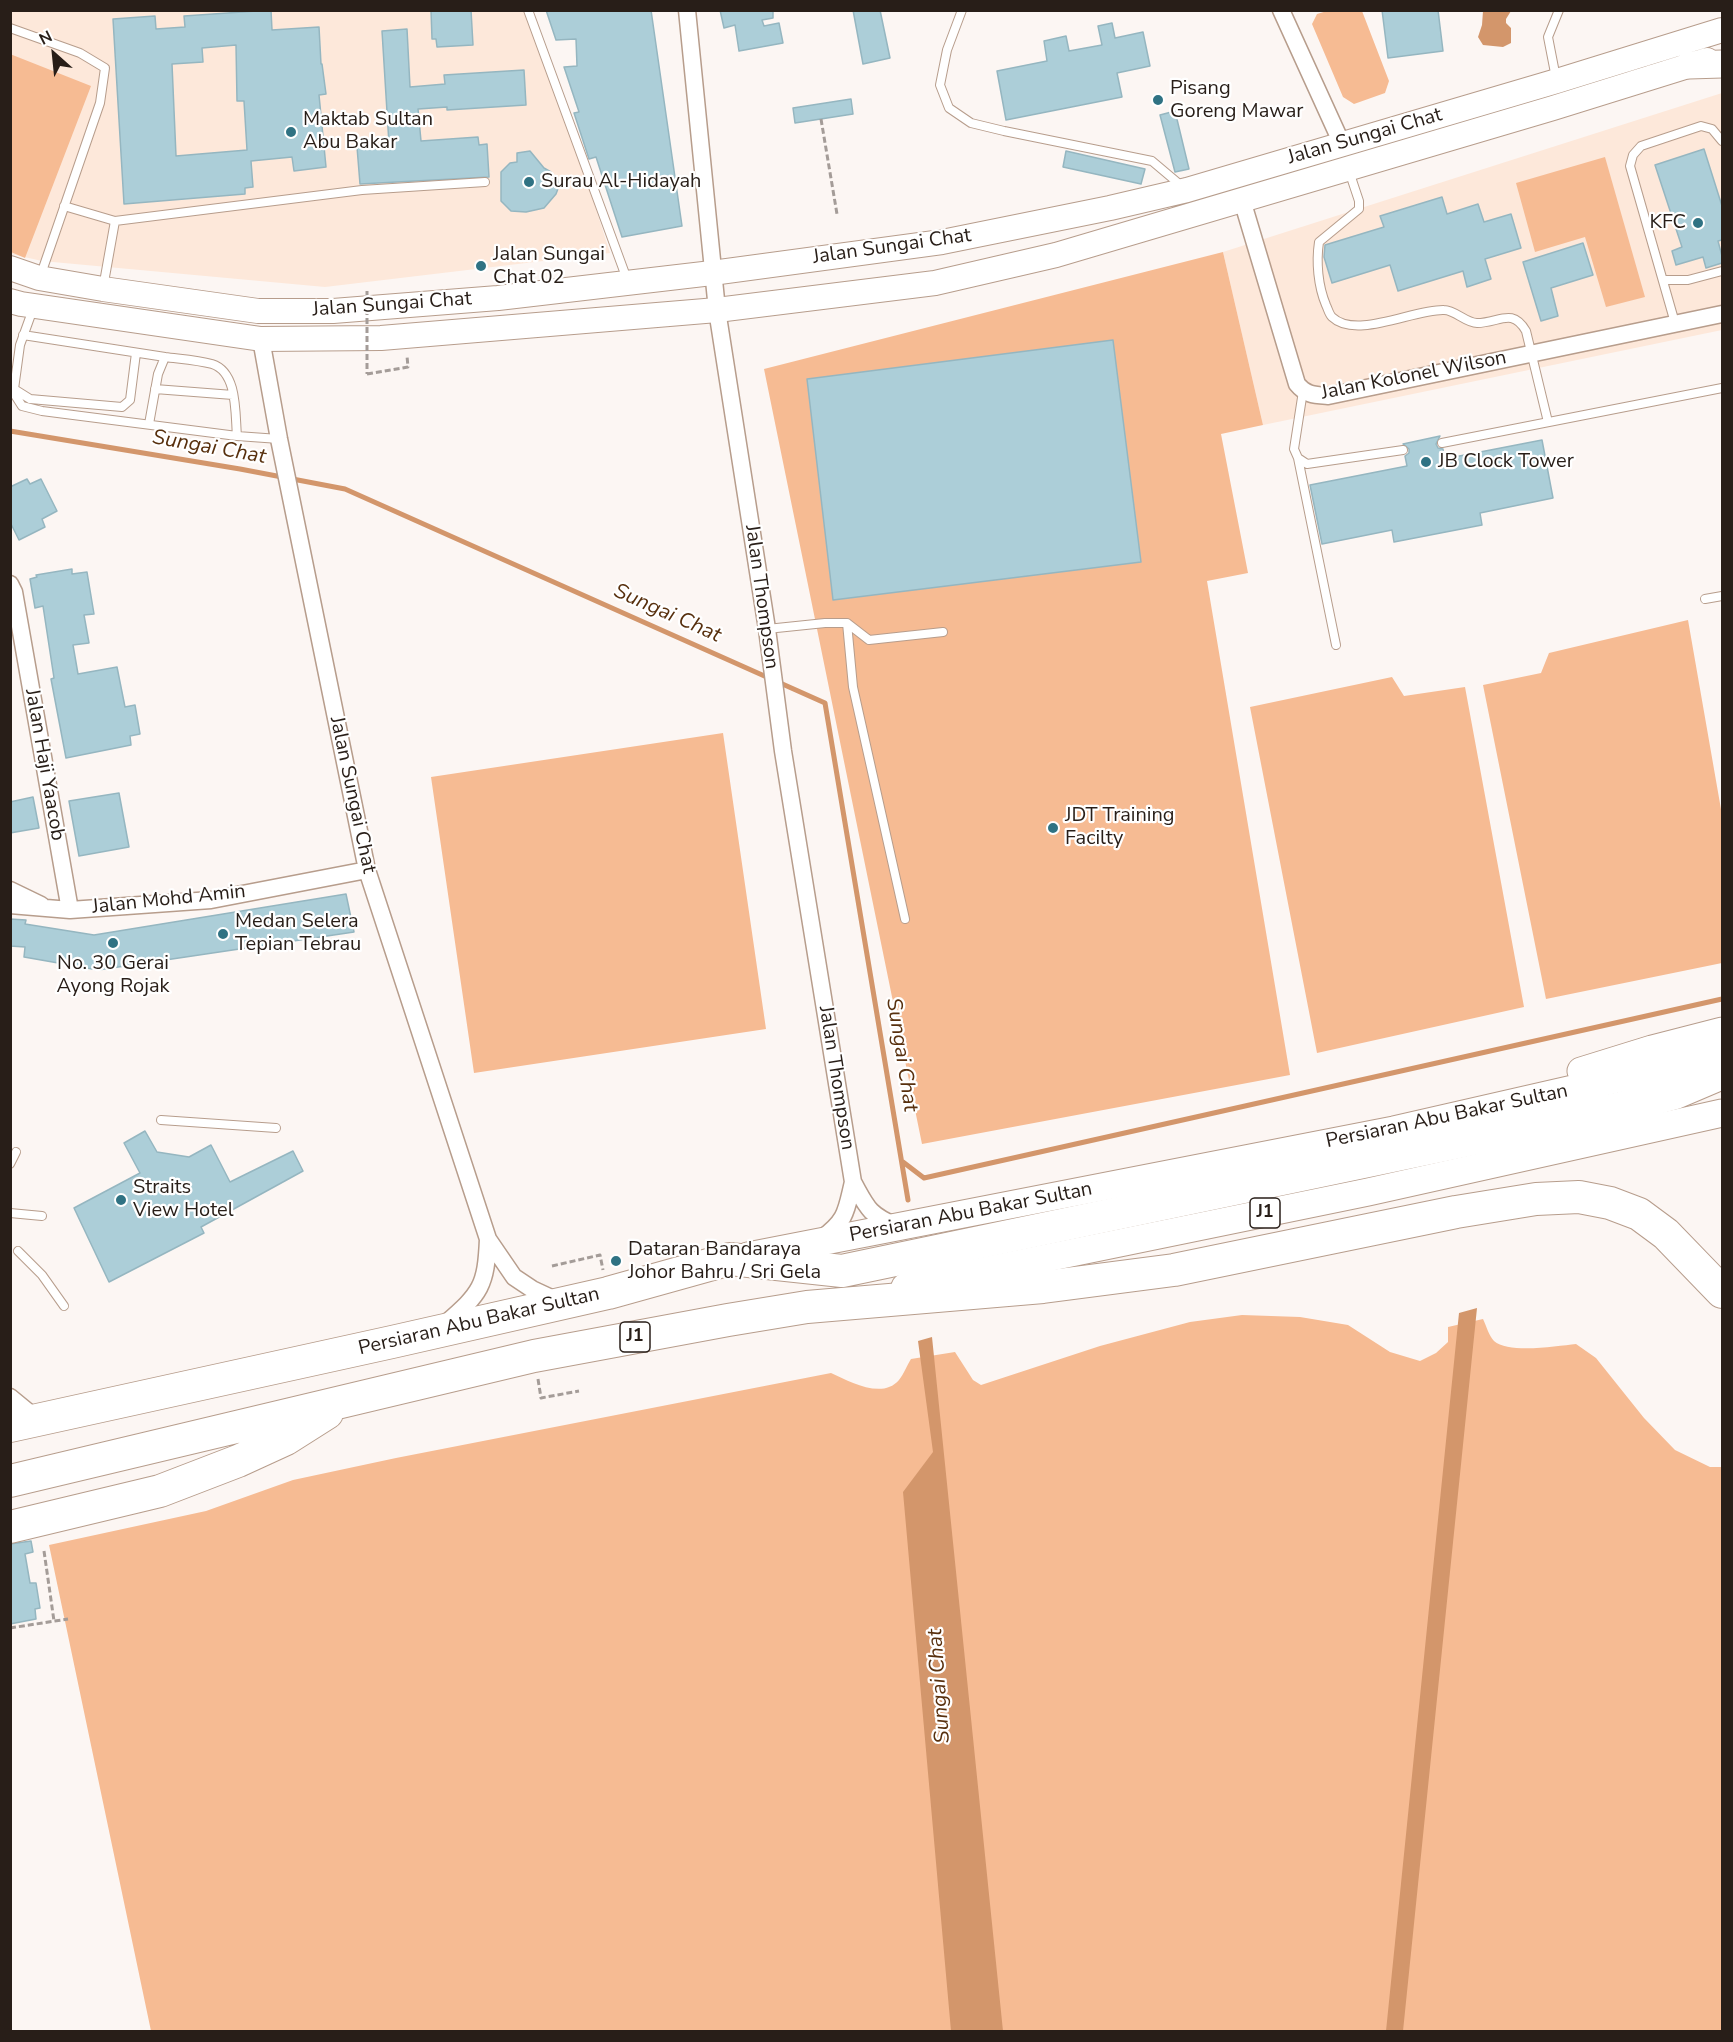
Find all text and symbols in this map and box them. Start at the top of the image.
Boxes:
north arrow [24,24,84,84]
text: N [36,25,56,50]
place label: Pisang Goreng Mawar [1170,77,1304,124]
marker: Pisang Goreng Mawar [1151,93,1165,107]
street label: Jalan Sungai Chat [1285,103,1445,171]
place label: Maktab Sultan Abu Bakar [303,108,433,155]
marker: Maktab Sultan Abu Bakar [284,125,298,139]
place label: Surau Al-Hidayah [541,170,701,194]
marker: Surau Al-Hidayah [522,175,536,189]
place label: KFC [1649,211,1686,235]
marker: KFC [1691,216,1705,230]
street label: Jalan Sungai Chat [811,224,973,270]
place label: Jalan Sungai Chat 02 [493,243,605,290]
marker: Jalan Sungai Chat 02 [474,259,488,273]
street label: Jalan Sungai Chat [312,287,472,323]
street label: Jalan Kolonel Wilson [1319,346,1509,406]
water label: Sungai Chat [150,426,268,470]
place label: JB Clock Tower [1438,450,1574,474]
marker: JB Clock Tower [1419,455,1433,469]
street label: Jalan Thompson [739,523,783,671]
water label: Sungai Chat [609,579,725,649]
street label: Jalan Haji Yaacob [19,687,69,843]
street label: Jalan Sungai Chat [324,714,380,876]
place label: JDT Training Facilty [1065,804,1175,851]
marker: JDT Training Facilty [1046,821,1060,835]
street label: Jalan Mohd Amin [91,880,247,920]
place label: Medan Selera Tepian Tebrau [235,910,361,957]
marker: Medan Selera Tepian Tebrau [216,927,230,941]
marker: No. 30 Gerai Ayong Rojak [106,936,120,950]
place label: No. 30 Gerai Ayong Rojak [56,952,170,999]
water label: Sungai Chat [880,996,922,1114]
street label: Jalan Thompson [813,1004,859,1152]
street label: Persiaran Abu Bakar Sultan [1324,1080,1570,1154]
place label: Straits View Hotel [133,1176,234,1223]
street label: Persiaran Abu Bakar Sultan [848,1178,1094,1248]
marker: Straits View Hotel [114,1193,128,1207]
road number: J1 [1250,1198,1280,1228]
place label: Dataran Bandaraya Johor Bahru / Sri Gela [628,1238,821,1285]
marker: Dataran Bandaraya Johor Bahru / Sri Gela [609,1254,623,1268]
street label: Persiaran Abu Bakar Sultan [356,1283,602,1361]
road number: J1 [620,1322,650,1352]
water label: Sungai Chat [923,1628,957,1744]

